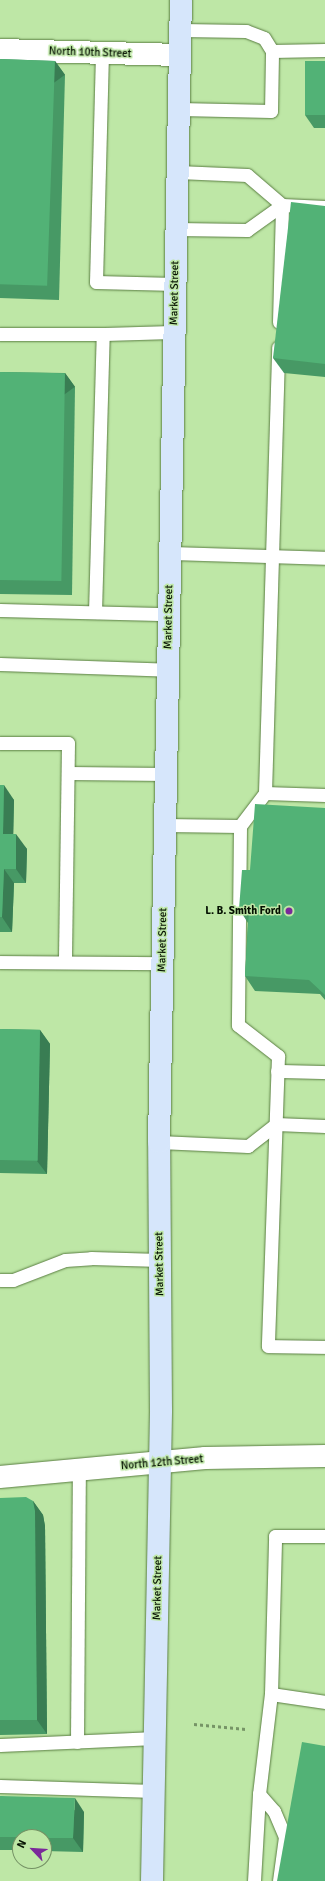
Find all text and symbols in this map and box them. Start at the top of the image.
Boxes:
street label: North 10th Street [49,45,131,61]
street label: Market Street [168,261,182,325]
street label: Market Street [162,585,176,649]
place label: L. B. Smith Ford [205,904,281,918]
marker: L. B. Smith Ford [284,906,294,916]
street label: Market Street [156,908,170,972]
street label: Market Street [153,1232,167,1296]
street label: North 12th Street [120,1453,204,1473]
street label: Market Street [151,1556,165,1620]
north arrow [12,1829,52,1869]
text: N [14,1838,29,1850]

